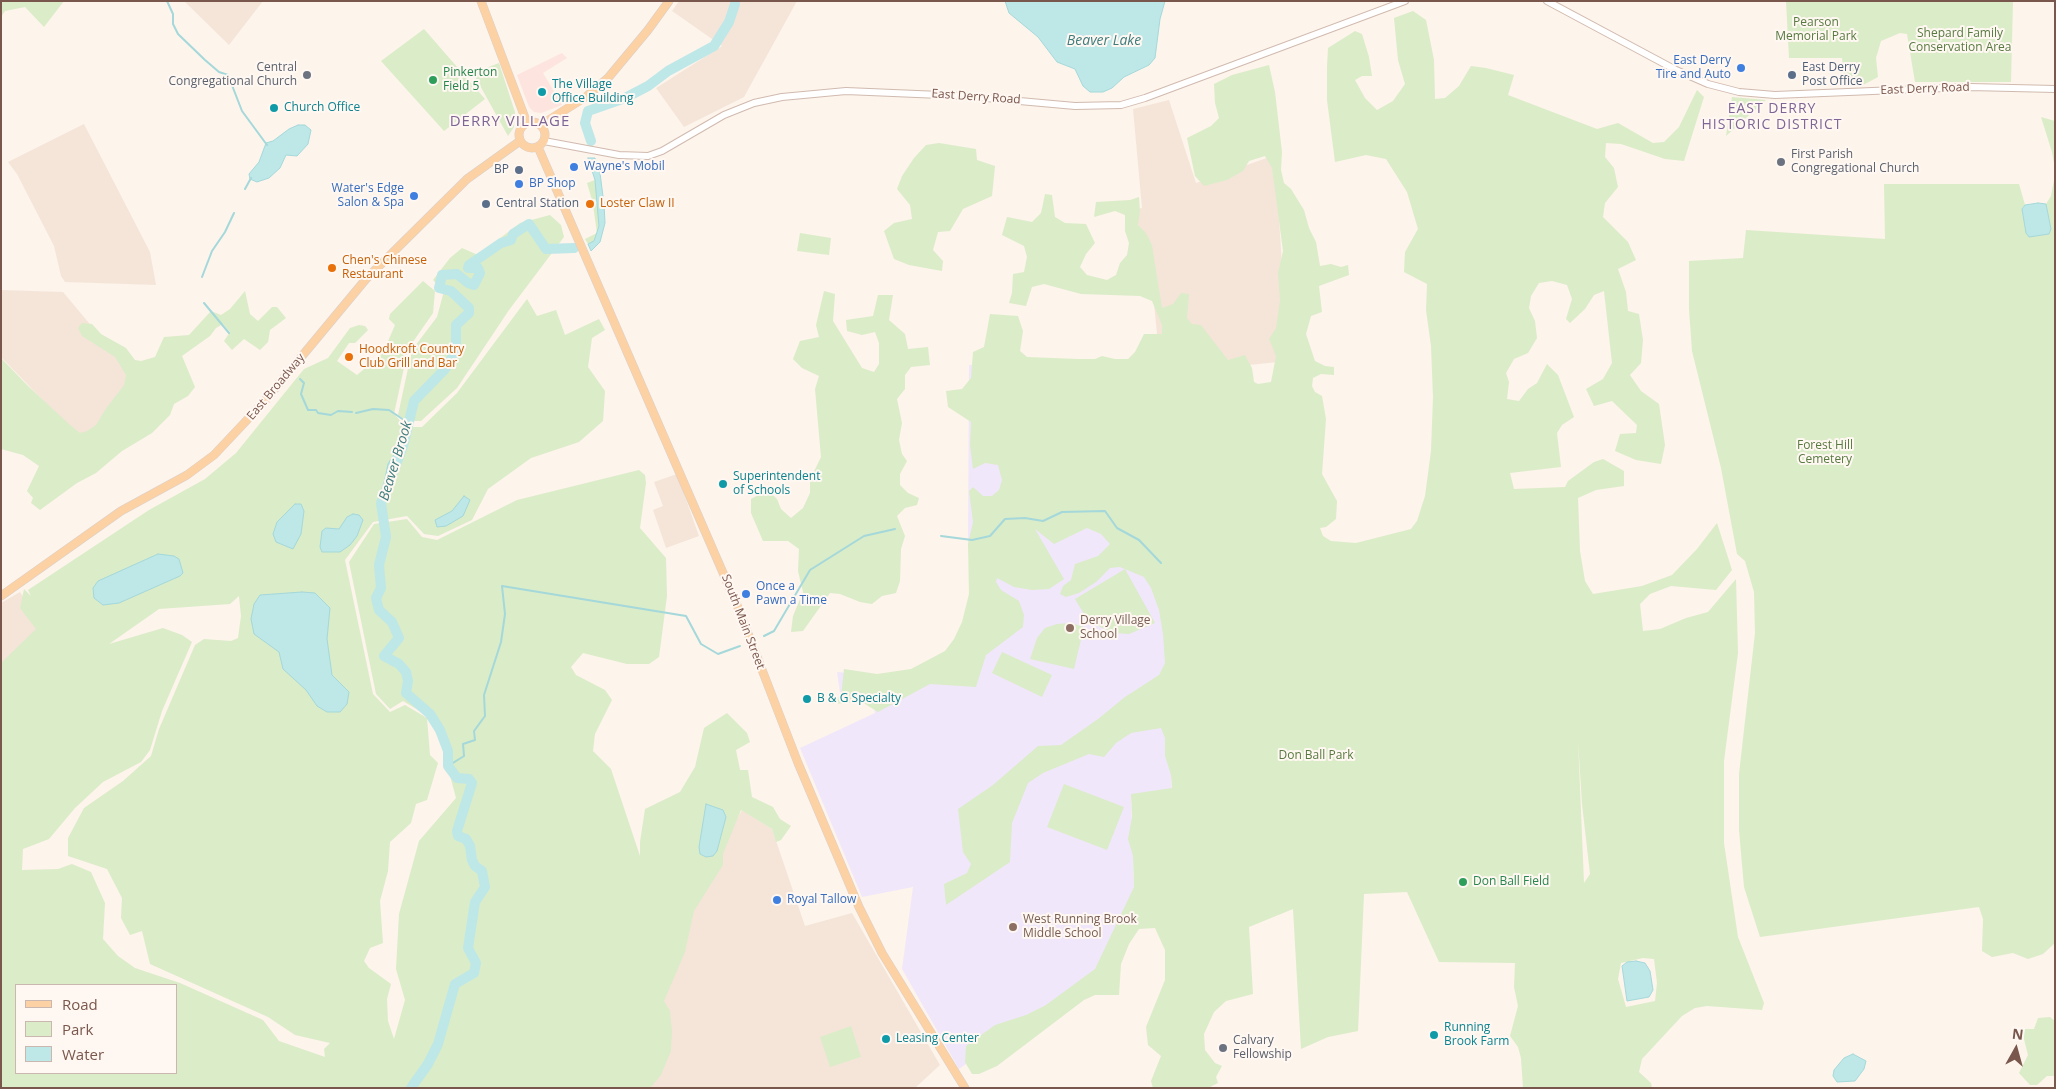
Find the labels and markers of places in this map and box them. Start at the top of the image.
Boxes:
place label: East Derry Tire and Auto [1656,54,1731,82]
place label: Central Congregational Church [169,61,297,89]
place label: East Derry Post Office [1802,61,1862,89]
marker: East Derry Tire and Auto [1735,62,1747,74]
place label: Pinkerton Field 5 [443,66,497,94]
marker: Central Congregational Church [301,69,313,81]
marker: East Derry Post Office [1786,69,1798,81]
marker: Pinkerton Field 5 [427,74,439,86]
place label: The Village Office Building [552,78,633,106]
marker: The Village Office Building [536,86,548,98]
place label: Church Office [284,101,360,115]
marker: Church Office [268,102,280,114]
place label: First Parish Congregational Church [1791,148,1919,176]
marker: First Parish Congregational Church [1775,156,1787,168]
place label: Wayne's Mobil [584,160,665,174]
marker: Wayne's Mobil [568,161,580,173]
place label: BP [494,163,509,177]
marker: BP [513,164,525,176]
place label: BP Shop [529,177,576,191]
marker: BP Shop [513,178,525,190]
place label: Water's Edge Salon & Spa [332,182,404,210]
marker: Water's Edge Salon & Spa [408,190,420,202]
place label: Central Station [496,197,579,211]
place label: Loster Claw II [600,197,675,211]
marker: Central Station [480,198,492,210]
marker: Loster Claw II [584,198,596,210]
place label: Chen's Chinese Restaurant [342,254,427,282]
marker: Chen's Chinese Restaurant [326,262,338,274]
place label: Hoodkroft Country Club Grill and Bar [359,343,464,371]
marker: Hoodkroft Country Club Grill and Bar [343,351,355,363]
place label: Superintendent of Schools [733,470,820,498]
marker: Superintendent of Schools [717,478,729,490]
place label: Once a Pawn a Time [756,580,827,608]
marker: Once a Pawn a Time [740,588,752,600]
place label: Derry Village School [1080,614,1151,642]
marker: Derry Village School [1064,622,1076,634]
place label: B & G Specialty [817,692,901,706]
marker: B & G Specialty [801,693,813,705]
place label: Don Ball Field [1473,875,1549,889]
marker: Don Ball Field [1457,876,1469,888]
place label: Royal Tallow [787,893,856,907]
marker: Royal Tallow [771,894,783,906]
place label: West Running Brook Middle School [1023,913,1137,941]
marker: West Running Brook Middle School [1007,921,1019,933]
place label: Running Brook Farm [1444,1021,1509,1049]
marker: Running Brook Farm [1428,1029,1440,1041]
place label: Leasing Center [896,1032,979,1046]
marker: Leasing Center [880,1033,892,1045]
place label: Calvary Fellowship [1233,1034,1292,1062]
marker: Calvary Fellowship [1217,1042,1229,1054]

